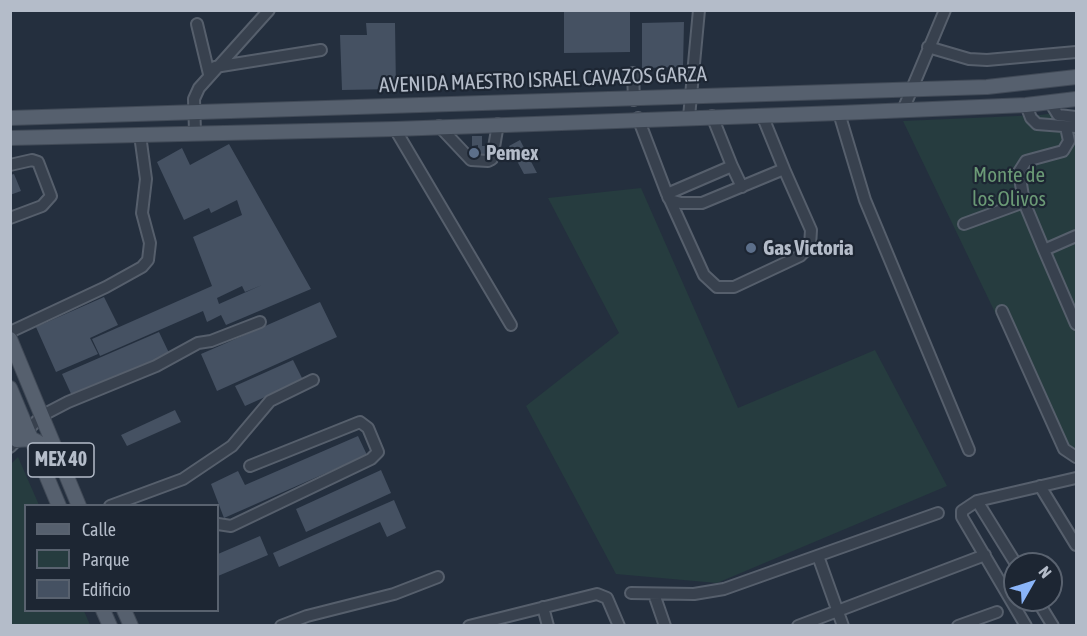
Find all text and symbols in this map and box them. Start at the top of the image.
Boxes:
street label: AVENIDA MAESTRO ISRAEL CAVAZOS GARZA [379,62,707,98]
place label: Pemex [486,140,539,166]
marker: Pemex [467,146,481,160]
park label: Monte de los Olivos [972,162,1046,212]
place label: Gas Victoria [763,235,854,261]
marker: Gas Victoria [744,241,758,255]
road number: MEX 40 [28,443,94,477]
legend [24,504,219,612]
text: Calle [82,519,116,540]
text: Parque [82,549,130,570]
north arrow [1003,552,1063,612]
text: N [1035,563,1055,581]
text: Edificio [82,579,131,600]

